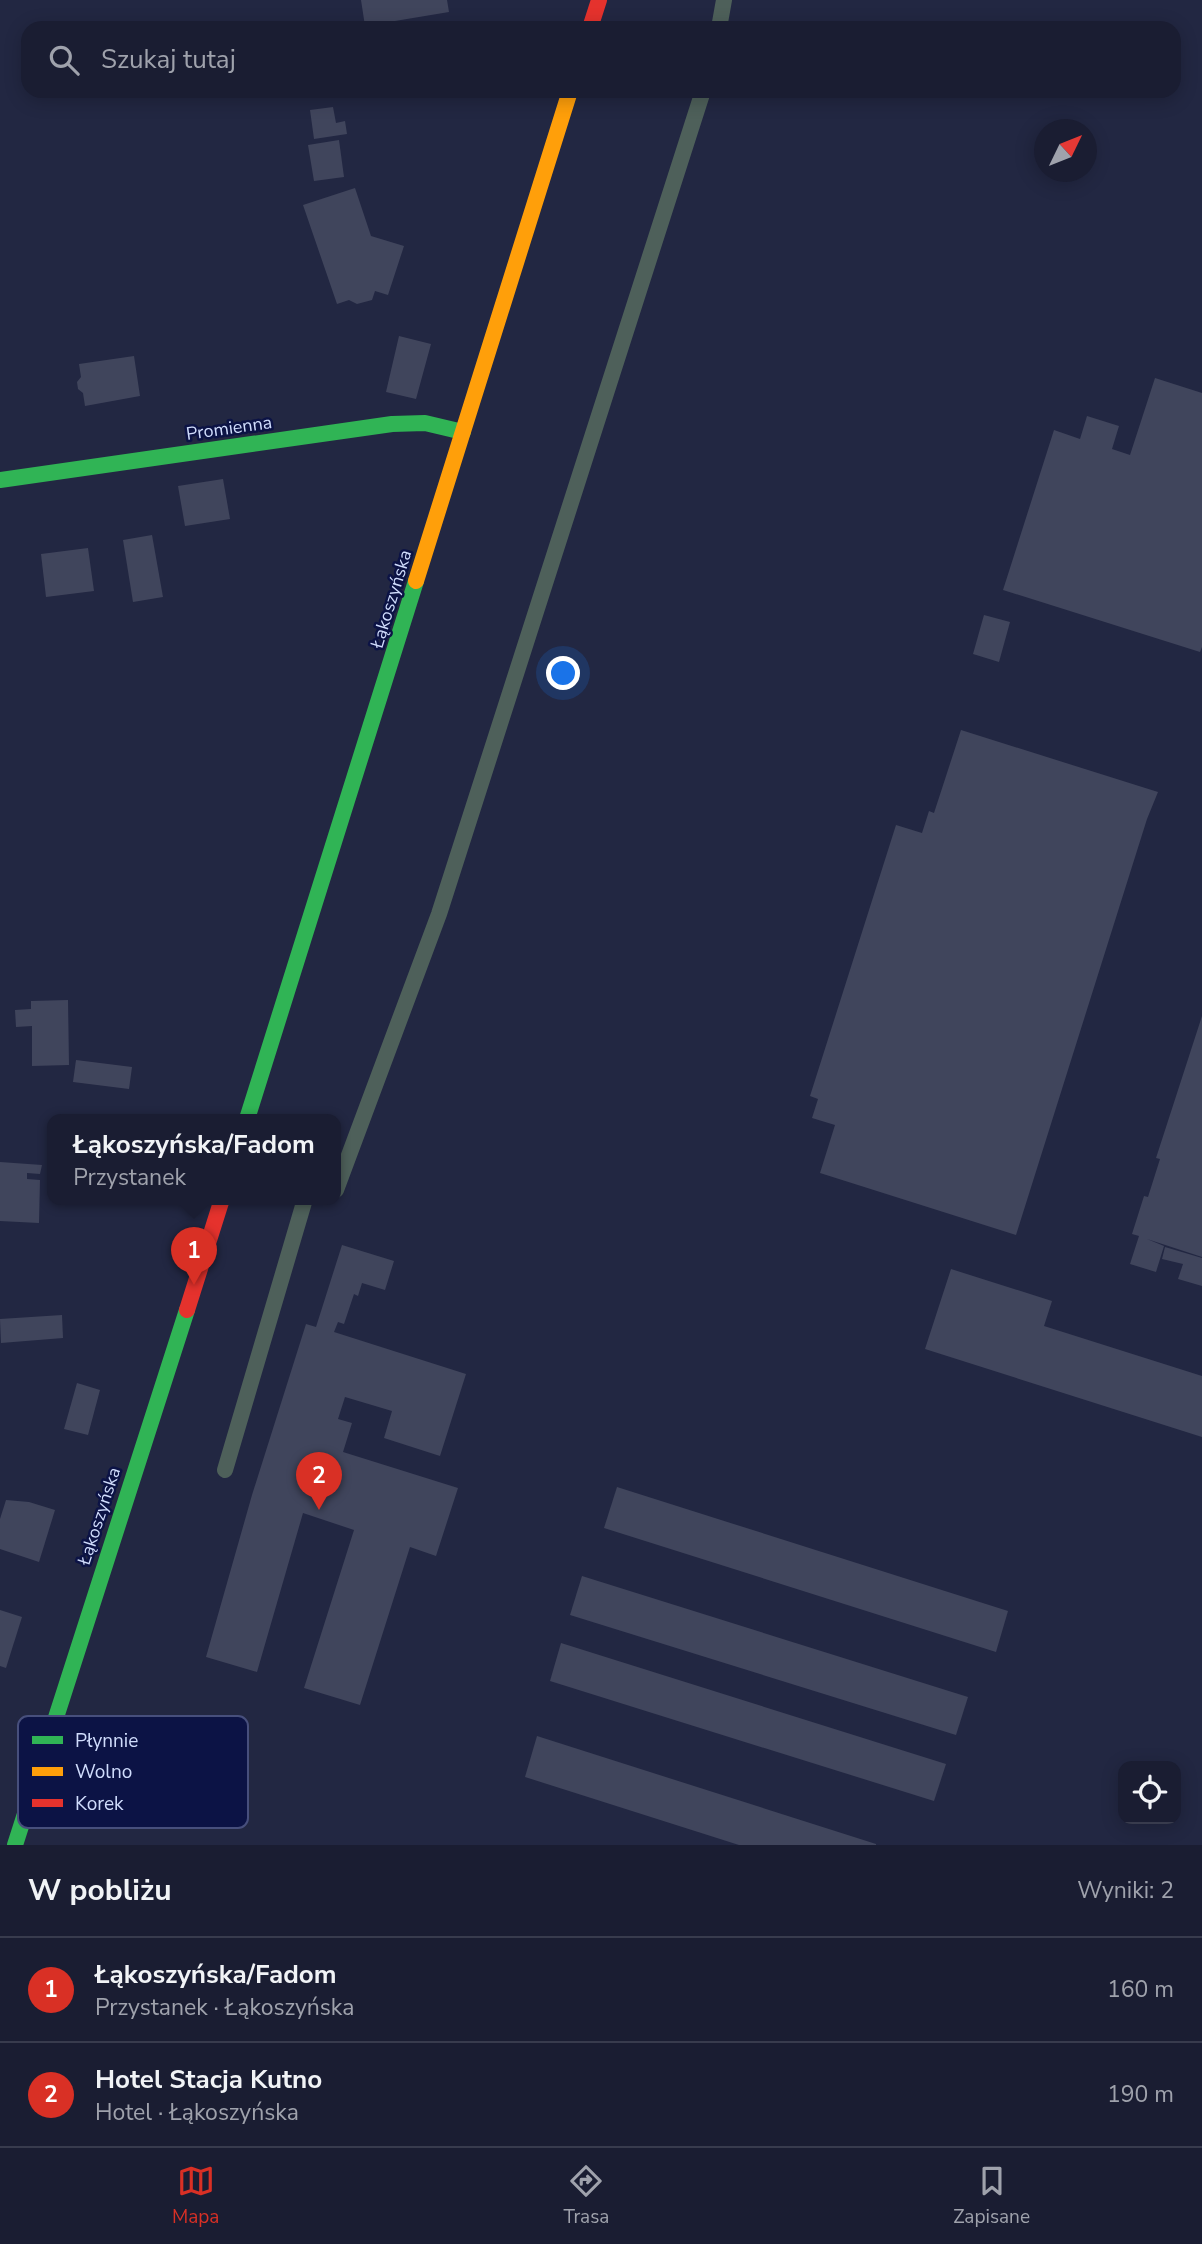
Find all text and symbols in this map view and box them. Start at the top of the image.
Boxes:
search box [21,21,1181,98]
icon: search [45,41,83,79]
text: Szukaj tutaj [101,42,236,77]
north arrow [1034,119,1097,182]
street label: Promienna [184,410,274,446]
street label: Łąkoszyńska [364,547,417,652]
your location [546,656,580,690]
popup [47,1114,341,1205]
text: Łąkoszyńska/Fadom [73,1127,315,1162]
text: Przystanek [73,1162,186,1193]
pin: 1 [171,1227,217,1285]
pin: 2 [296,1452,342,1510]
street label: Łąkoszyńska [72,1464,126,1569]
legend [18,1716,248,1828]
text: Płynnie [75,1728,138,1754]
text: Wolno [75,1759,132,1785]
map controls [1118,1761,1181,1824]
button: locate [1118,1761,1181,1824]
text: Korek [75,1791,124,1817]
text: W pobliżu [28,1870,172,1911]
text: Wyniki: 2 [1077,1875,1174,1906]
text: Łąkoszyńska/Fadom [95,1957,337,1992]
text: 1 [44,1974,58,2005]
text: 160 m [1107,1974,1174,2005]
text: Przystanek · Łąkoszyńska [95,1992,354,2023]
text: Hotel Stacja Kutno [95,2062,322,2097]
text: 2 [44,2079,58,2110]
text: 190 m [1107,2079,1174,2110]
text: Hotel · Łąkoszyńska [95,2097,299,2128]
tab: Mapa [172,2162,219,2230]
tab: Trasa [563,2162,609,2230]
tab: Zapisane [953,2162,1030,2230]

